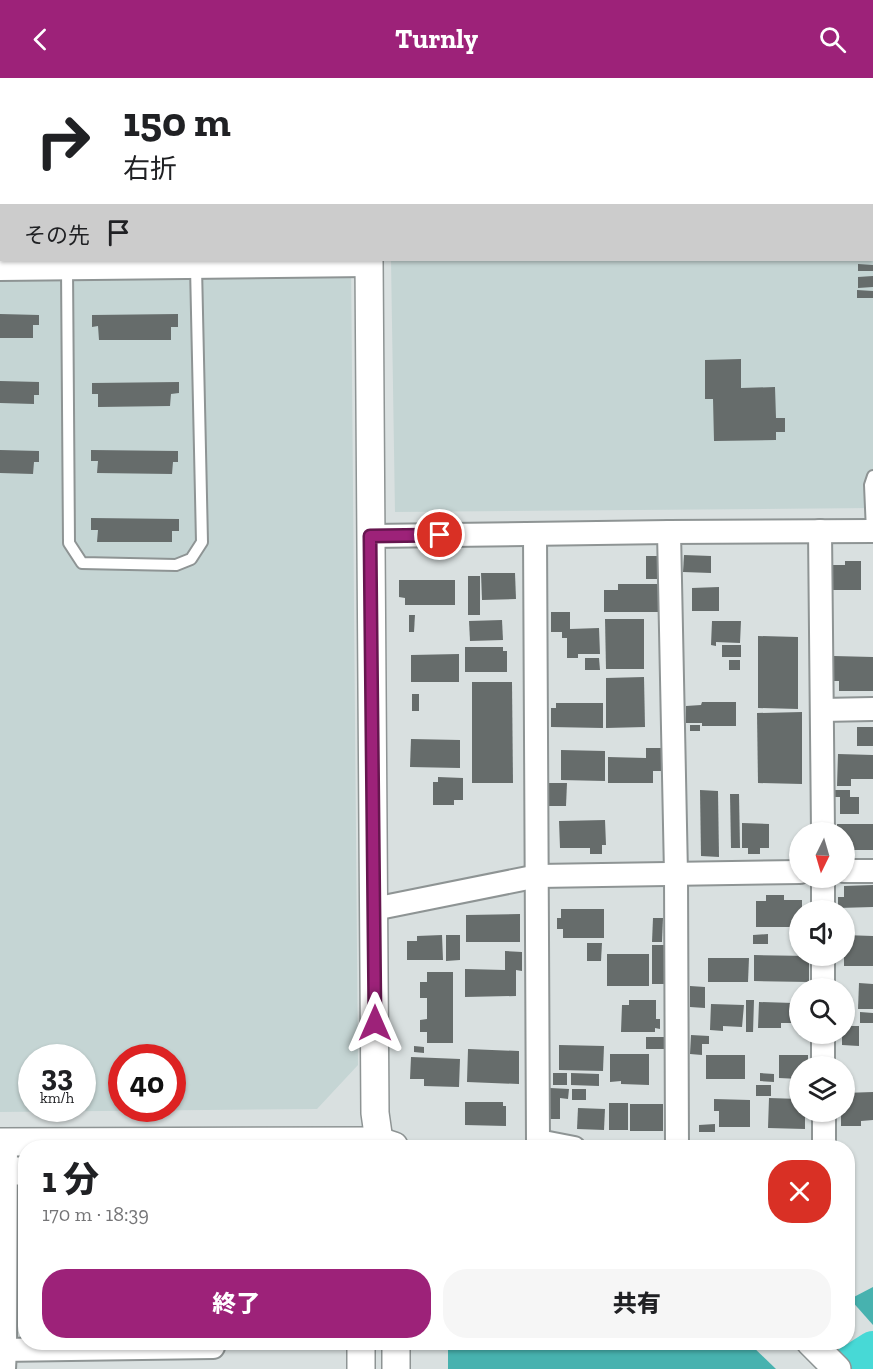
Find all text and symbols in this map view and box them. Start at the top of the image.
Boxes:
icon: back [24,23,57,56]
text: Turnly [395,23,478,55]
icon: search [816,23,849,56]
text: 150 m [123,96,231,147]
icon: right [24,102,102,180]
text: 右折 [123,153,177,185]
icon: arrive [102,216,135,249]
text: その先 [24,222,90,249]
pin [414,509,465,560]
icon: arrive [423,518,456,551]
north arrow [789,822,855,888]
map controls [789,822,855,1122]
button: sound [789,900,855,966]
button: search [789,978,855,1044]
position arrow [343,991,407,1055]
speed limit sign: 40 [108,1044,186,1122]
button: layers [789,1056,855,1122]
text: 33 [41,1058,73,1094]
text: km/h [40,1089,74,1107]
text: 1 分 [42,1158,99,1201]
button: close [768,1160,831,1223]
text: 170 m · 18:39 [42,1202,149,1226]
button: 終了 [42,1269,431,1338]
button: 共有 [443,1269,831,1338]

